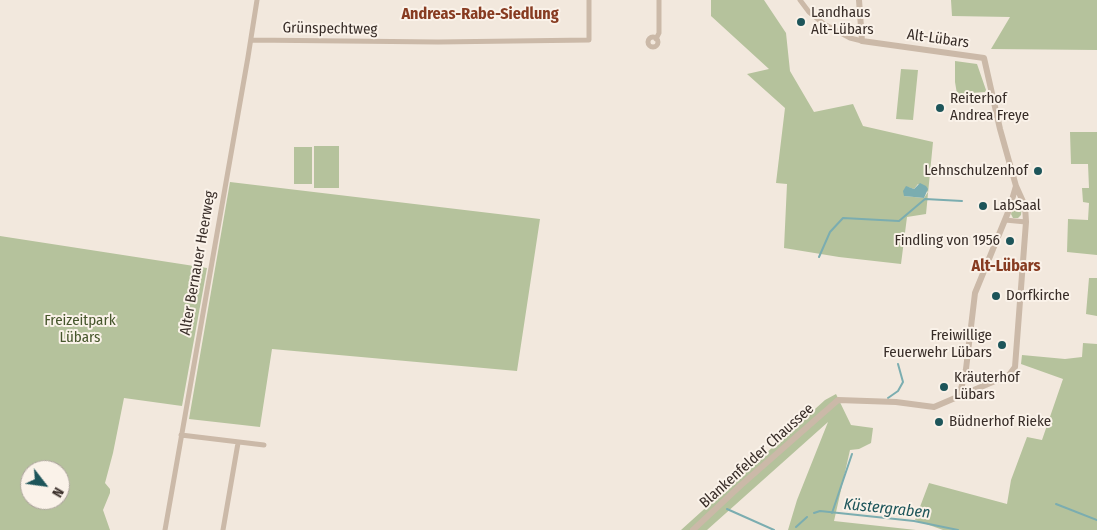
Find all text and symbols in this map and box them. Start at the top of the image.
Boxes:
place label: Landhaus Alt-Lübars [811,4,874,39]
district label: Andreas-Rabe-Siedlung [401,5,559,25]
marker: Landhaus Alt-Lübars [795,16,807,28]
street label: Grünspechtweg [282,19,378,39]
street label: Alt-Lübars [906,26,970,52]
place label: Reiterhof Andrea Freye [950,90,1029,125]
marker: Reiterhof Andrea Freye [934,102,946,114]
place label: Lehnschulzenhof [924,162,1028,180]
marker: Lehnschulzenhof [1032,165,1044,177]
street label: Alter Bernauer Heerweg [176,189,220,337]
place label: LabSaal [993,197,1041,215]
marker: LabSaal [977,200,989,212]
place label: Findling von 1956 [895,232,1000,250]
marker: Findling von 1956 [1004,235,1016,247]
district label: Alt-Lübars [972,257,1040,277]
place label: Dorfkirche [1006,287,1070,305]
marker: Dorfkirche [990,290,1002,302]
park label: Freizeitpark Lübars [44,312,116,347]
place label: Freiwillige Feuerwehr Lübars [883,327,992,362]
marker: Freiwillige Feuerwehr Lübars [996,339,1008,351]
place label: Kräuterhof Lübars [954,369,1020,404]
marker: Kräuterhof Lübars [938,381,950,393]
street label: Blankenfelder Chaussee [696,400,818,512]
place label: Büdnerhof Rieke [949,413,1051,431]
marker: Büdnerhof Rieke [933,416,945,428]
north arrow [20,460,70,510]
text: N [48,484,67,500]
water label: Küstergraben [843,495,931,523]

